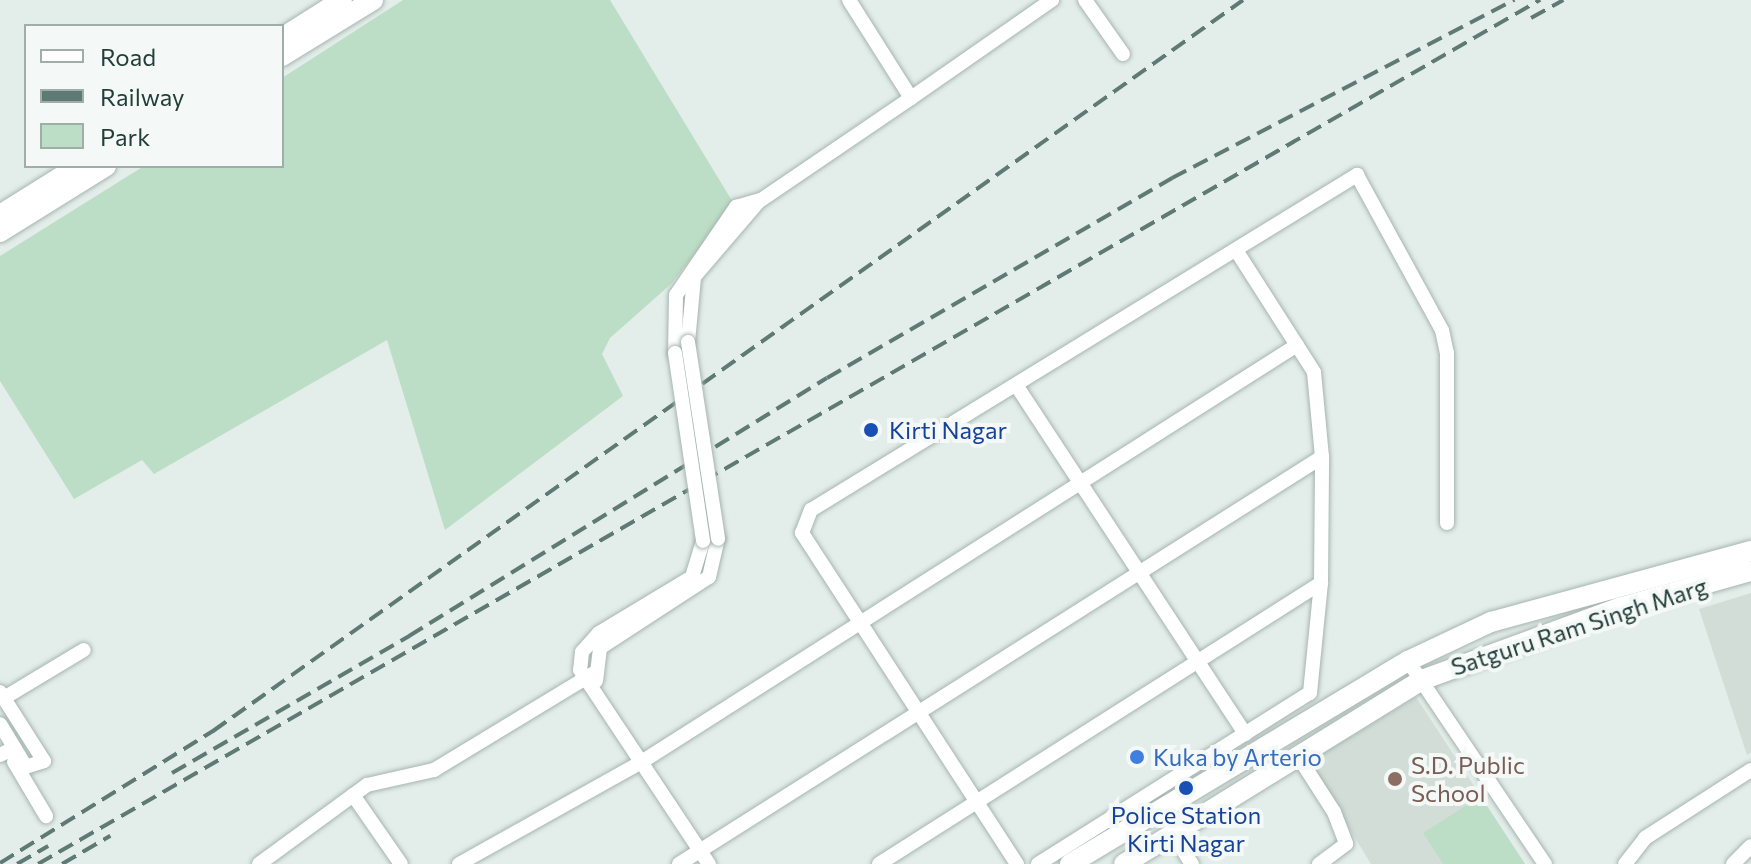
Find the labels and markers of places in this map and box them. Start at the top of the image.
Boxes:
place label: Kirti Nagar [889,416,1007,444]
marker: Kirti Nagar [860,419,882,441]
place label: Kuka by Arterio [1153,743,1322,771]
marker: Kuka by Arterio [1128,748,1146,766]
place label: S.D. Public School [1411,751,1525,807]
marker: S.D. Public School [1386,770,1404,788]
marker: Police Station Kirti Nagar [1177,779,1195,797]
place label: Police Station Kirti Nagar [1111,801,1261,857]

